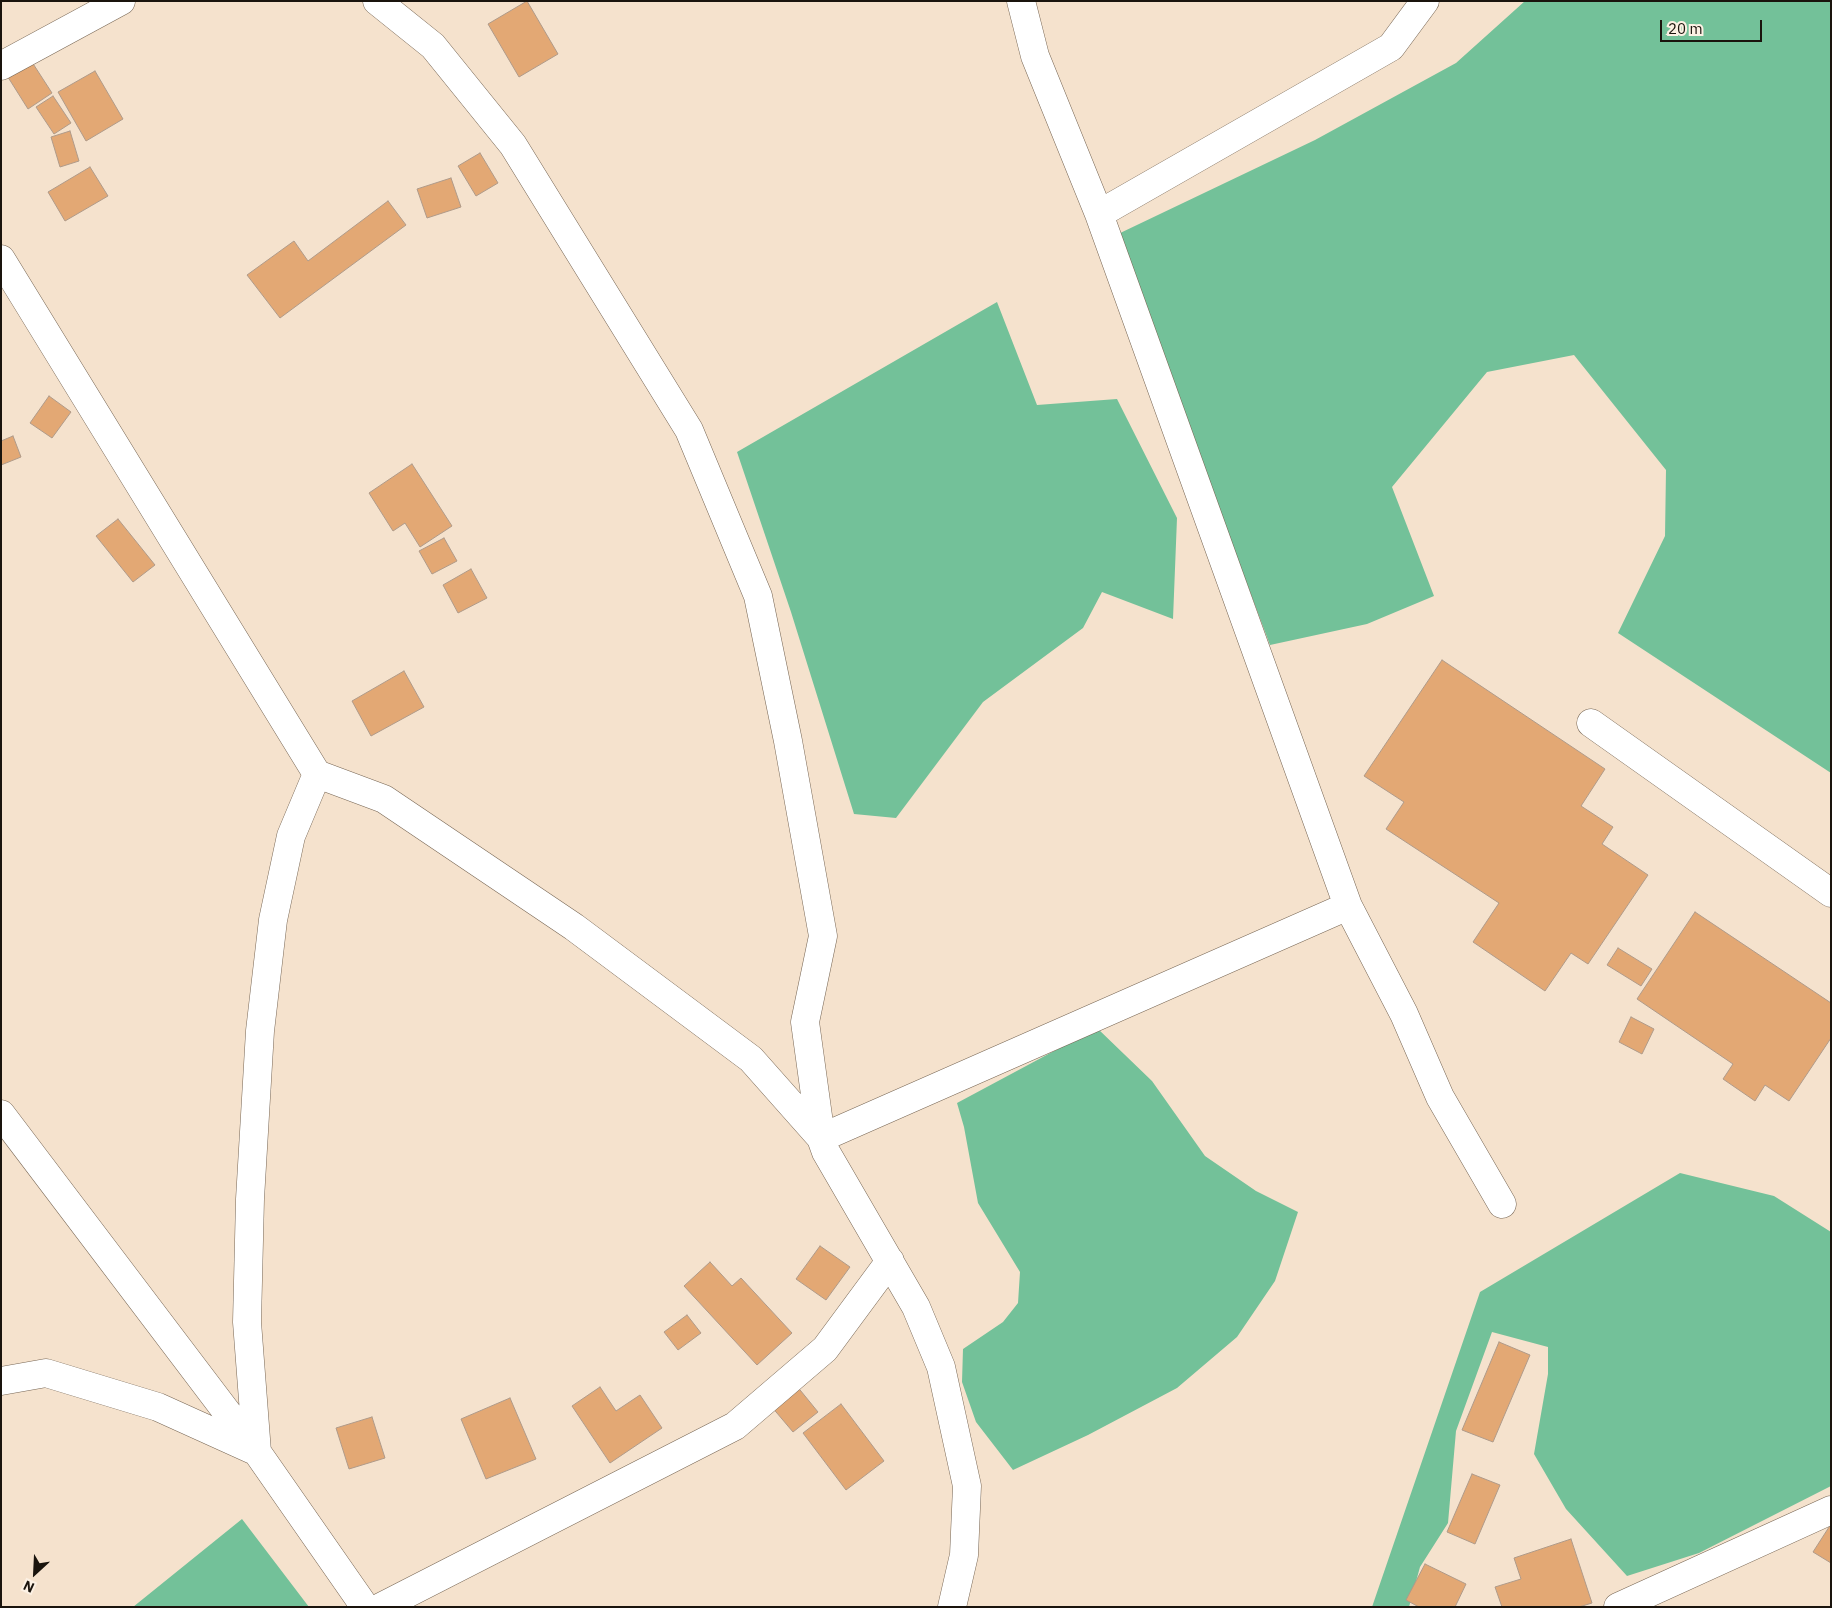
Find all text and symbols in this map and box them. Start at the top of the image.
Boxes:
scale bar [1662,10,1764,42]
text: 20 m [1668,19,1703,38]
north arrow [10,1548,60,1598]
text: N [20,1576,37,1597]

